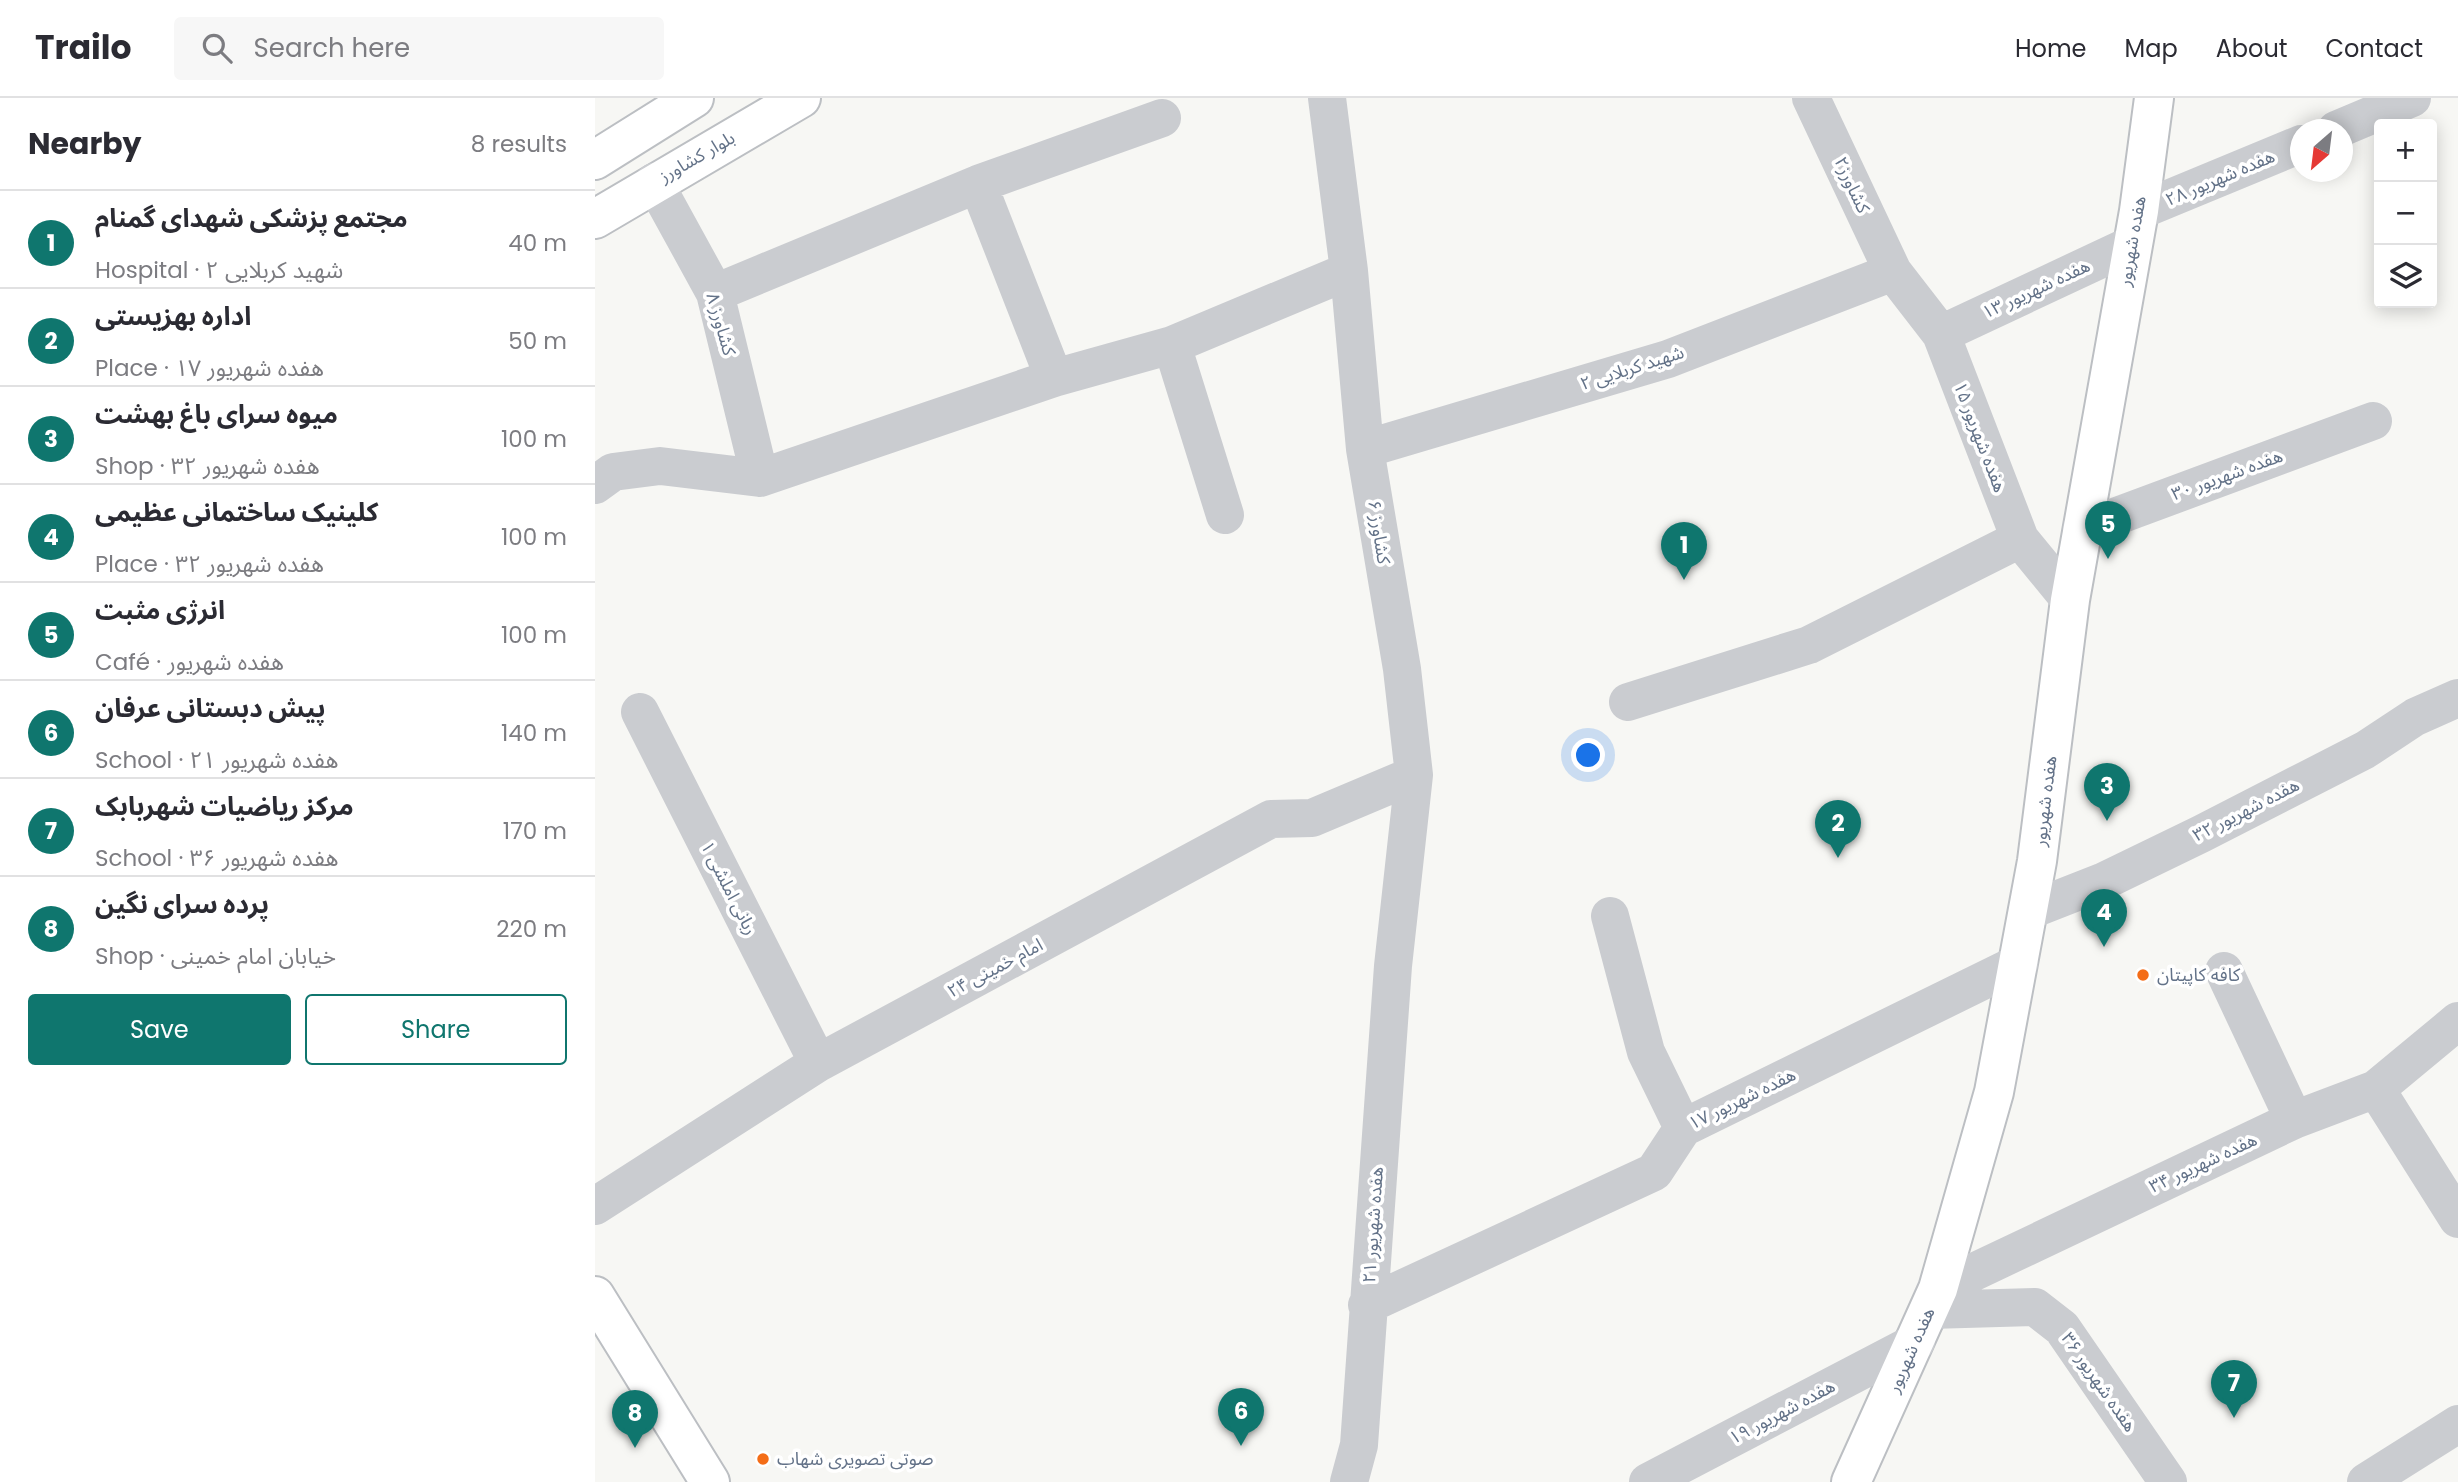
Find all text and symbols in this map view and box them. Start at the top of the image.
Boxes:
search box [174,17,664,80]
text: Trailo [35,24,132,71]
icon: search [198,29,236,67]
text: Search here [254,30,410,66]
text: Home [2015,32,2087,65]
text: Map [2125,32,2178,65]
text: About [2216,32,2287,65]
text: Contact [2325,32,2423,65]
north arrow [2290,119,2353,182]
map controls [2374,119,2437,308]
button: + [2374,119,2437,182]
text: Nearby [28,122,142,165]
street label: بلوار کشاورز [653,125,739,189]
text: 8 results [471,128,567,160]
street label: هفده شهریور ۲۸ [2161,143,2278,212]
street label: کشاورز۲ [1829,153,1877,218]
button: − [2374,182,2437,245]
street label: هفده شهریور [2111,194,2152,289]
text: مجتمع پزشکی شهدای گمنام [95,200,408,236]
text: 1 [47,227,55,259]
text: 40 m [508,227,567,259]
button: layers [2374,245,2437,308]
street label: هفده شهریور ۱۳ [1978,253,2094,325]
text: Hospital · شهید کربلایی ۲ [95,254,343,286]
street label: کشاورز ۸ [701,289,743,359]
text: اداره بهزیستی [95,298,251,334]
text: 2 [44,325,58,357]
text: 50 m [508,325,567,357]
street label: شهید کربلایی ۲ [1577,339,1687,396]
text: Place · هفده شهریور ۱۷ [95,352,324,384]
street label: هفده شهریور ۱۵ [1948,378,2013,496]
text: میوه سرای باغ بهشت [95,396,338,432]
text: 3 [44,423,58,455]
text: 100 m [501,423,567,455]
street label: هفده شهریور ۳۰ [2168,443,2286,506]
text: Shop · هفده شهریور ۳۲ [95,450,320,482]
text: کلینیک ساختمانی عظیمی [95,494,378,530]
street label: کشاورز ۶ [1362,498,1397,566]
pin: 5 [2085,501,2131,559]
text: 4 [43,521,59,553]
text: 100 m [501,521,567,553]
pin: 1 [1661,522,1707,580]
text: Place · هفده شهریور ۳۲ [95,548,324,580]
text: انرژی مثبت [95,592,225,628]
text: 5 [44,619,58,651]
text: 100 m [501,619,567,651]
text: Café · هفده شهریور [95,646,284,678]
text: پیش دبستانی عرفان [95,690,326,726]
text: 6 [44,717,58,749]
text: 140 m [501,717,567,749]
your location [1571,738,1605,772]
text: School · هفده شهریور ۲۱ [95,744,338,776]
street label: هفده شهریور [2026,754,2062,849]
pin: 3 [2084,763,2130,821]
street label: هفده شهریور ۳۲ [2188,772,2303,847]
text: مرکز ریاضیات شهربابک [95,788,354,824]
pin: 2 [1815,800,1861,858]
text: 7 [45,815,57,847]
text: 170 m [503,815,567,847]
street label: ربانی املشی ۱ [695,837,764,939]
text: School · هفده شهریور ۳۶ [95,842,338,874]
text: پرده سرای نگین [95,886,269,922]
pin: 4 [2081,889,2127,947]
text: 8 [44,913,58,945]
text: 220 m [496,913,567,945]
street label: امام خمینی ۲۴ [943,932,1048,1005]
text: Shop · خیابان امام خمینی [95,940,336,972]
place label: کافه کاپیتان [2157,962,2241,987]
marker: کافه کاپیتان [2135,967,2151,983]
button: Save [28,994,291,1065]
button: Share [305,994,567,1065]
street label: هفده شهریور ۱۷ [1684,1062,1800,1135]
street label: هفده شهریور ۳۴ [2145,1127,2261,1199]
street label: هفده شهریور ۲۱ [1356,1166,1389,1284]
street label: هفده شهریور [1880,1303,1941,1397]
street label: هفده شهریور ۳۶ [2056,1327,2143,1437]
pin: 7 [2211,1360,2257,1418]
street label: هفده شهریور ۱۹ [1724,1373,1839,1450]
pin: 6 [1218,1388,1264,1446]
pin: 8 [612,1390,658,1448]
place label: صوتی تصویری شهاب [777,1446,934,1471]
marker: صوتی تصویری شهاب [755,1451,771,1467]

